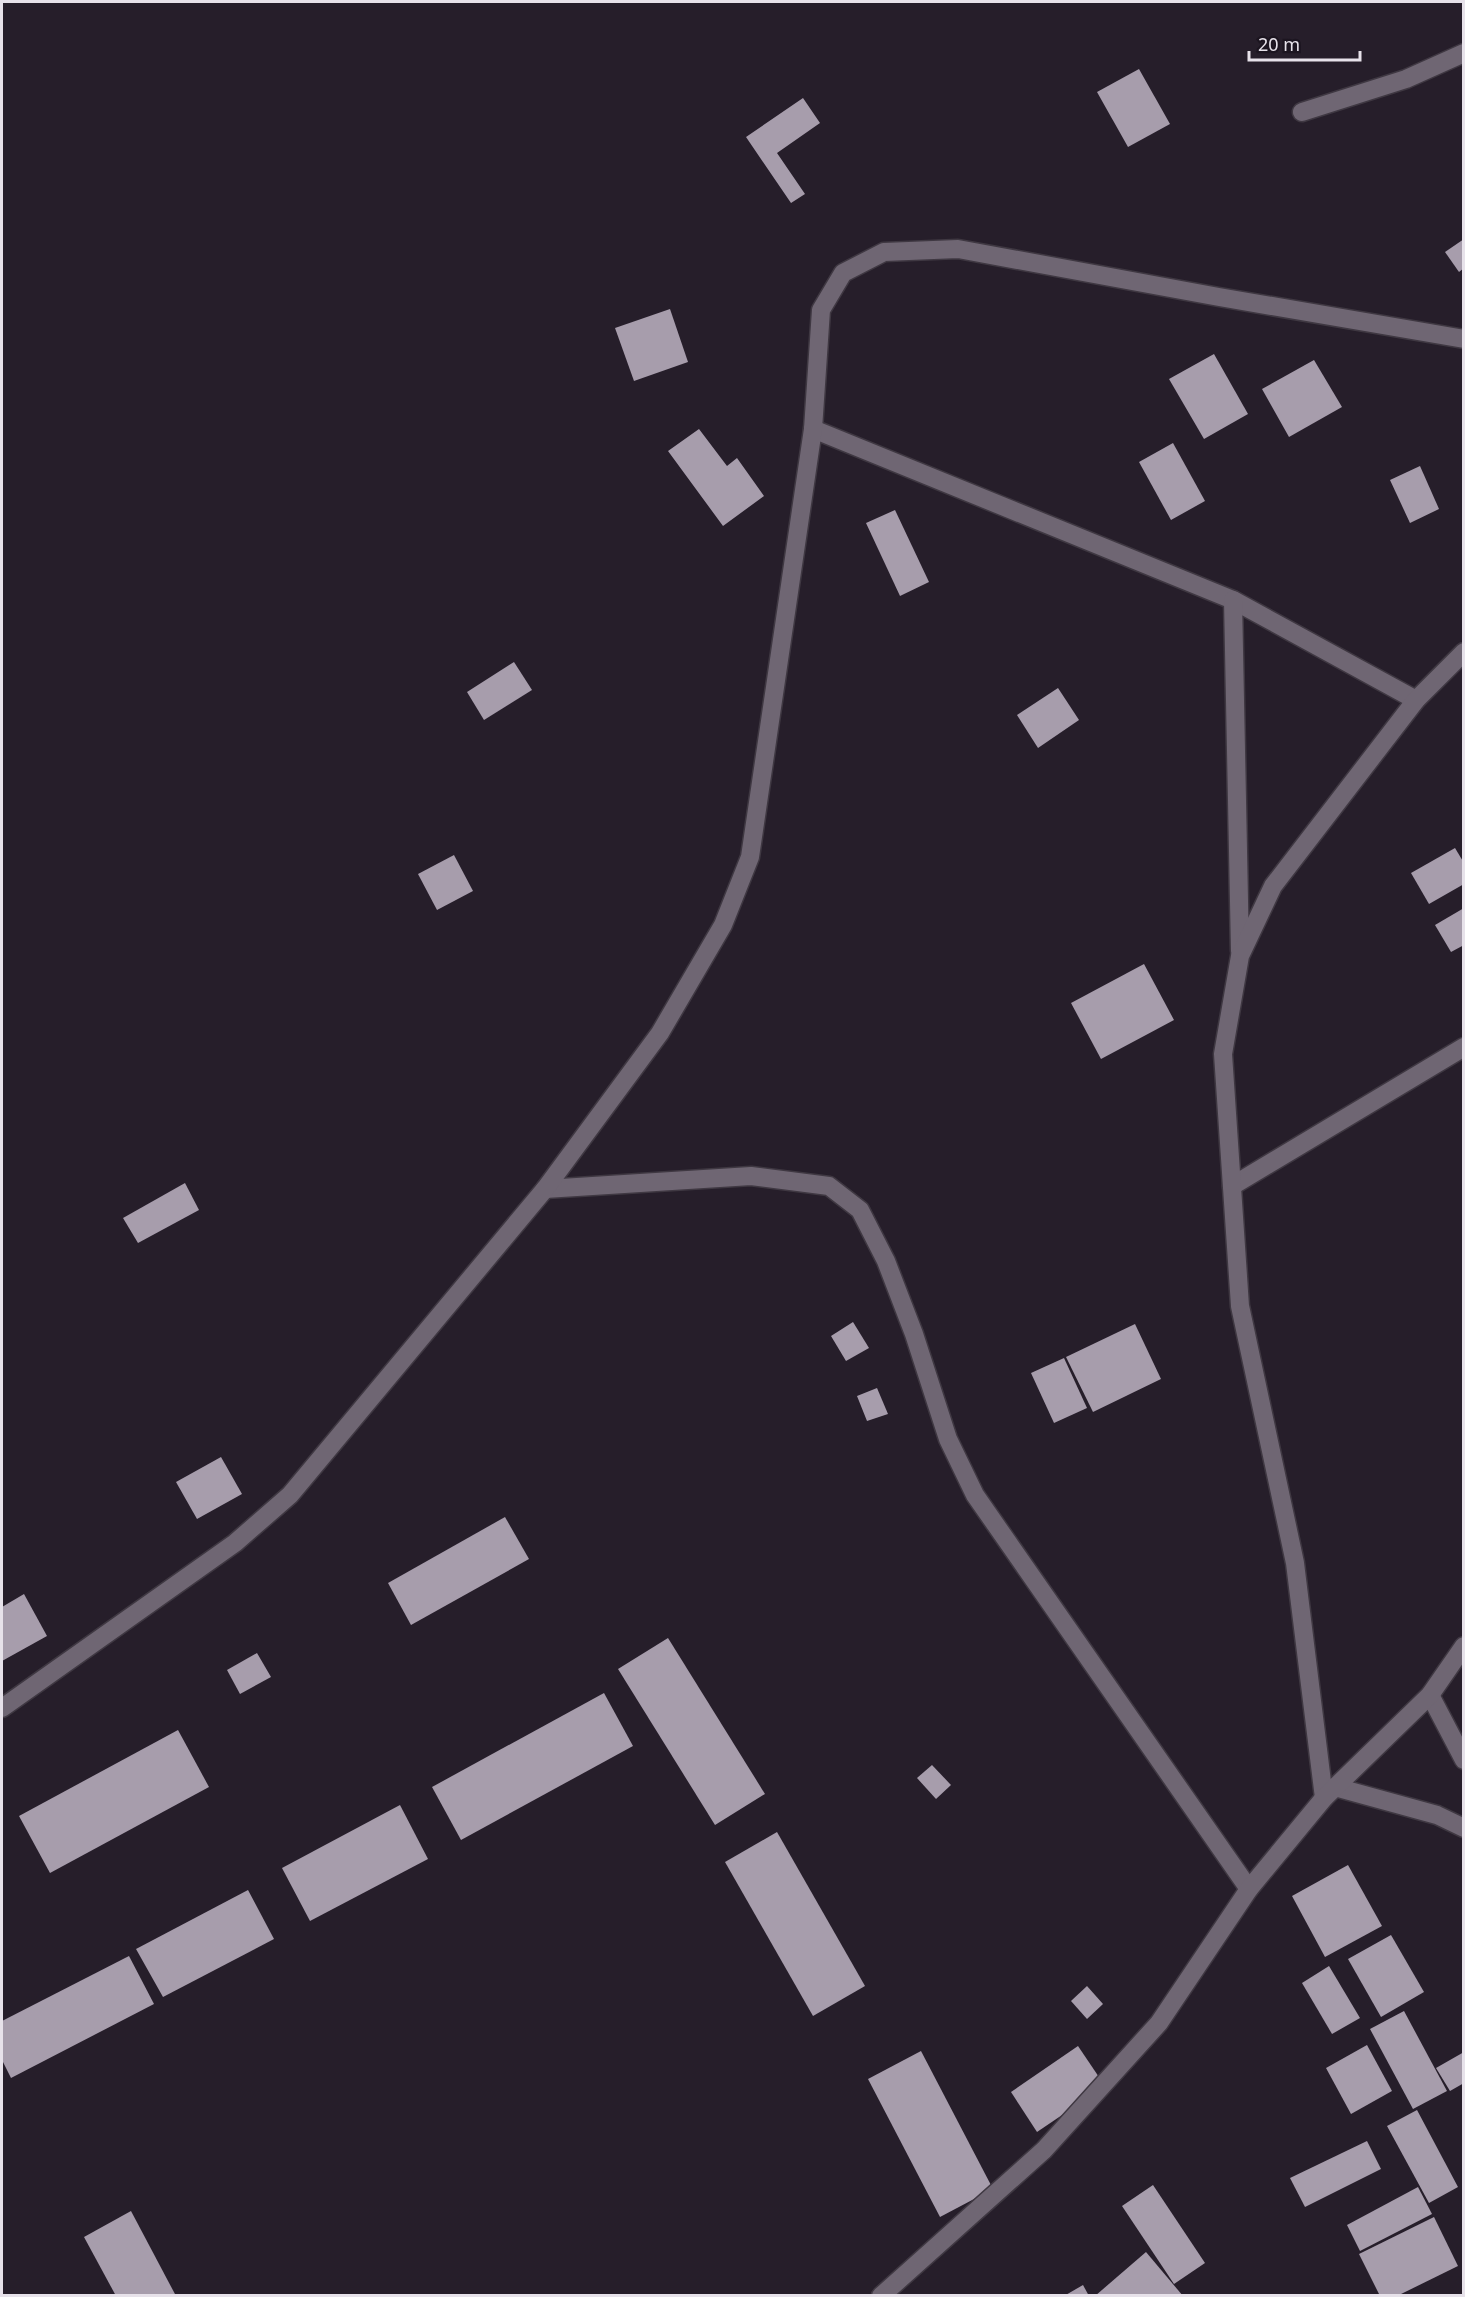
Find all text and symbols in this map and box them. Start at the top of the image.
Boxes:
scale bar [1249,24,1360,62]
text: 20 m [1258,32,1300,56]

